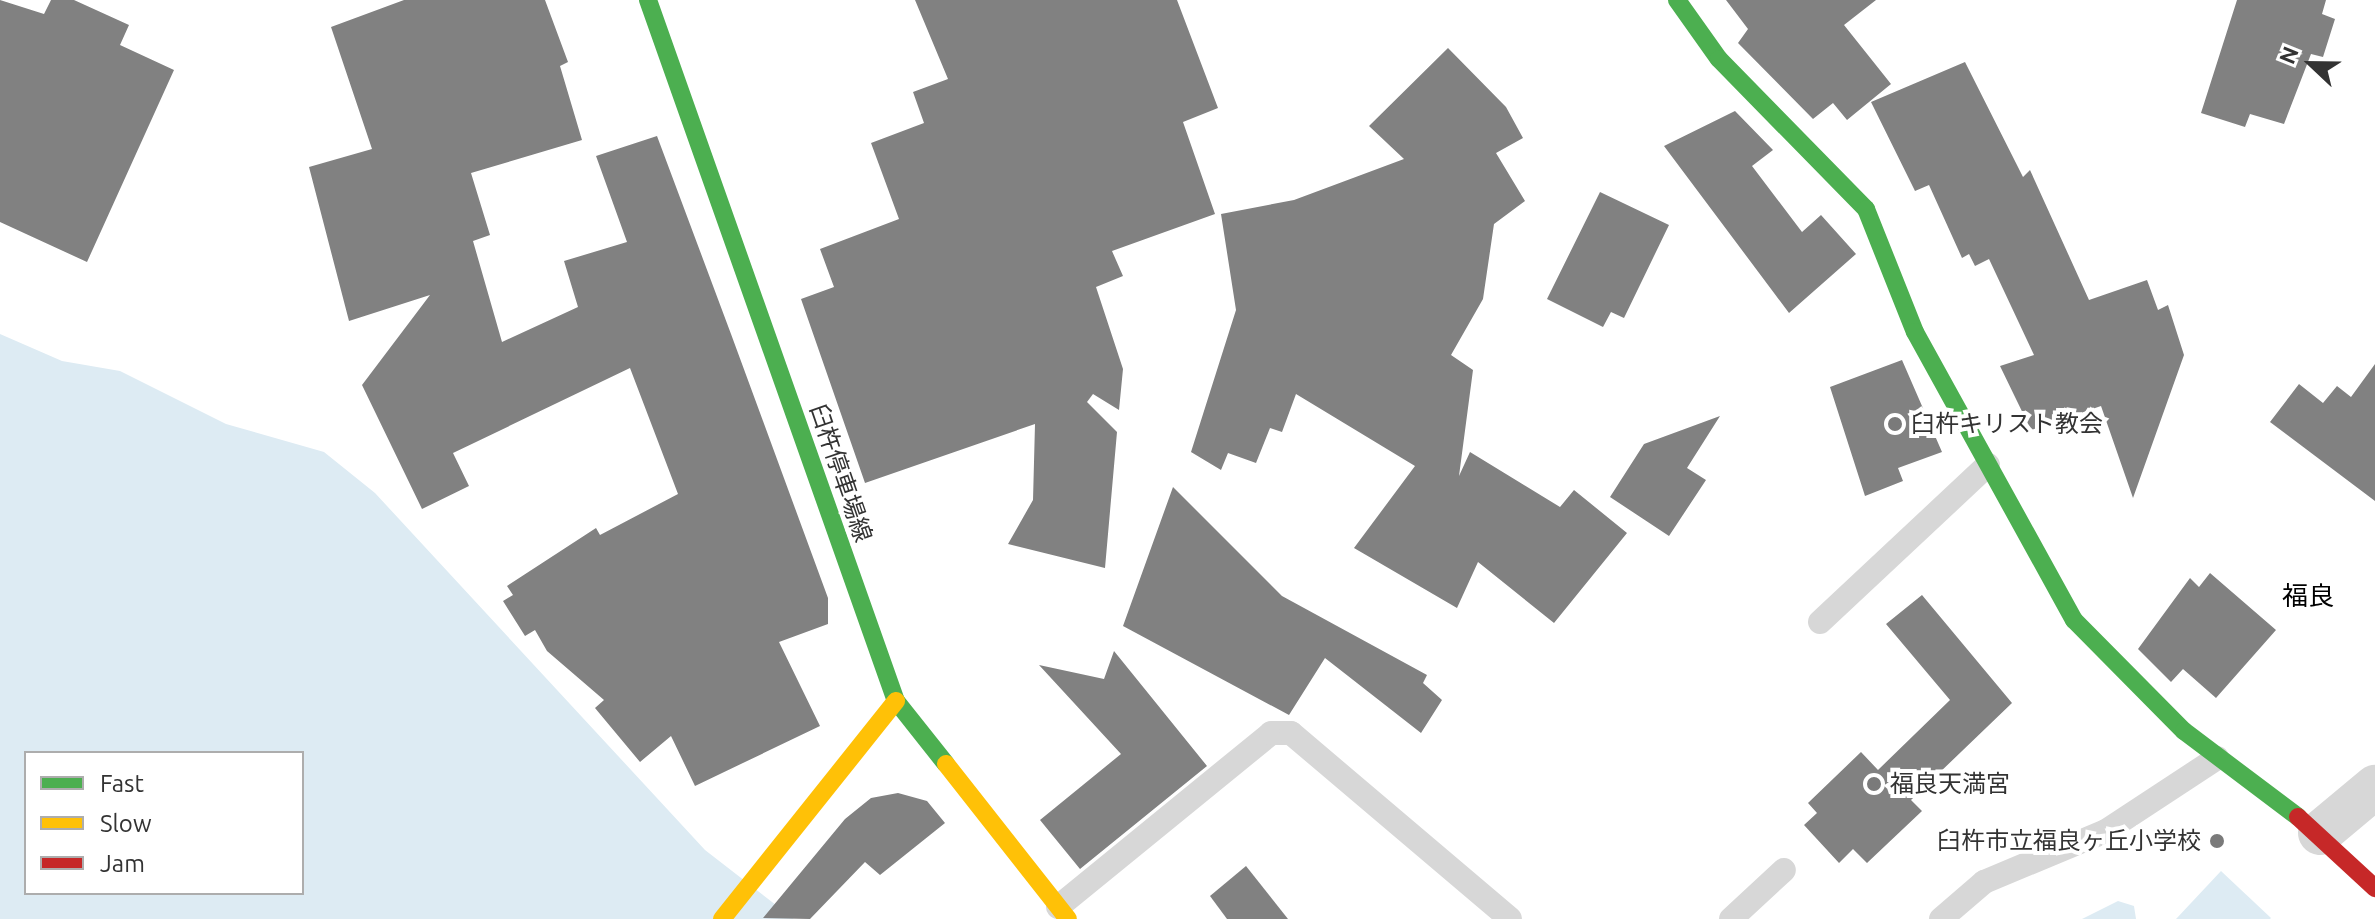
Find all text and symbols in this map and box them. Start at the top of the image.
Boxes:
north arrow [2271,24,2351,104]
text: N [2274,43,2303,67]
street label: 臼杵停車場線 [804,400,878,546]
place label: 臼杵キリスト教会 [1911,410,2103,438]
marker: 臼杵キリスト教会 [1886,415,1904,433]
district label: 福良 [2282,580,2334,612]
legend [24,751,304,895]
text: Fast [100,770,144,797]
place label: 福良天満宮 [1890,770,2010,798]
marker: 福良天満宮 [1865,775,1883,793]
text: Slow [100,810,152,837]
place label: 臼杵市立福良ヶ丘小学校 [1937,827,2201,855]
marker: 臼杵市立福良ヶ丘小学校 [2208,832,2226,850]
text: Jam [100,850,145,877]

